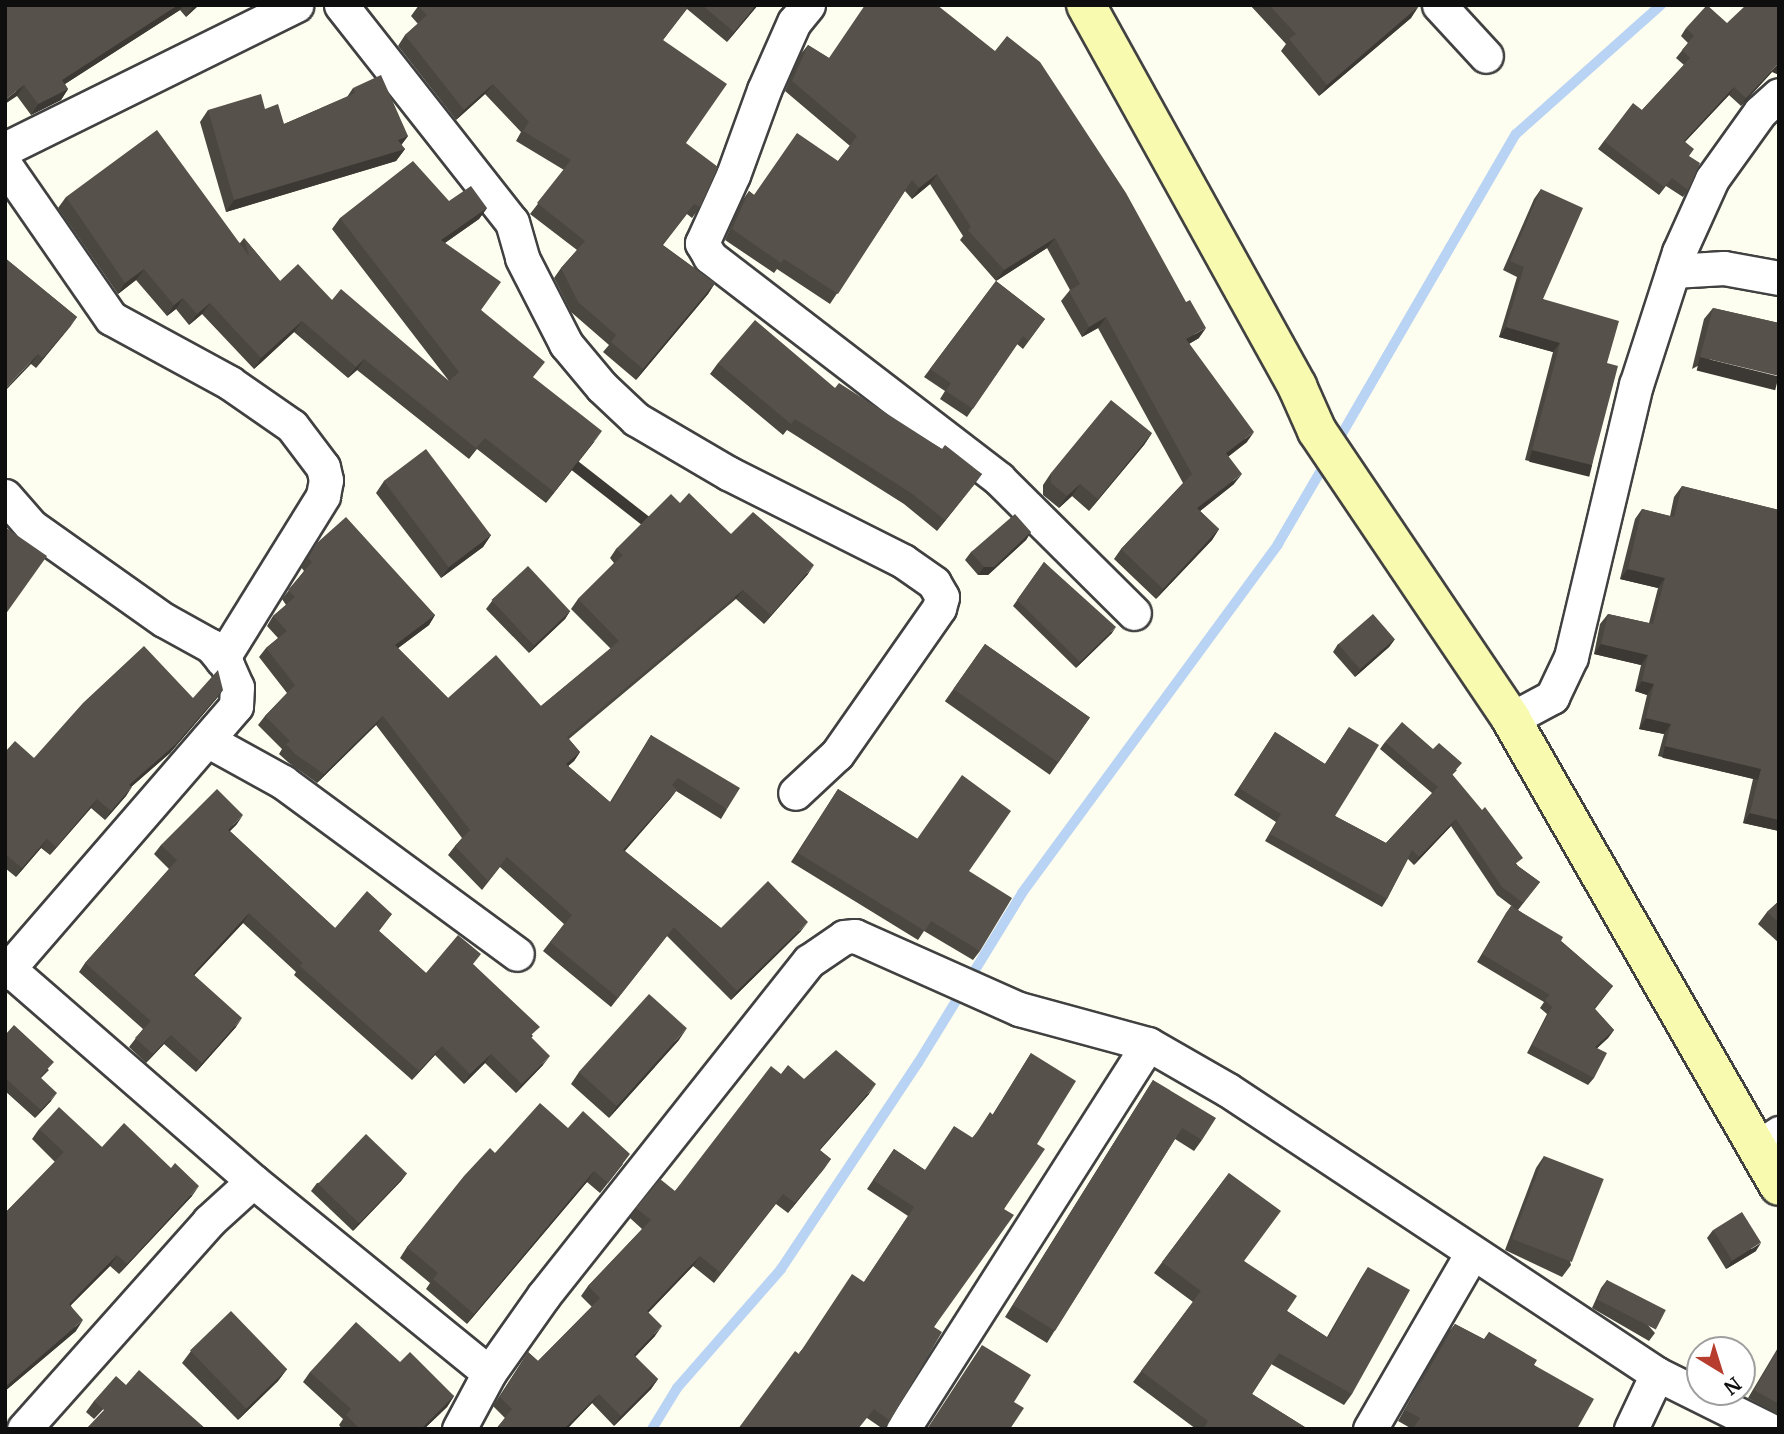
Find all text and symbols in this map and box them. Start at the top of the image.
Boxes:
north arrow [1686,1336,1756,1406]
text: N [1719,1372,1746,1400]

